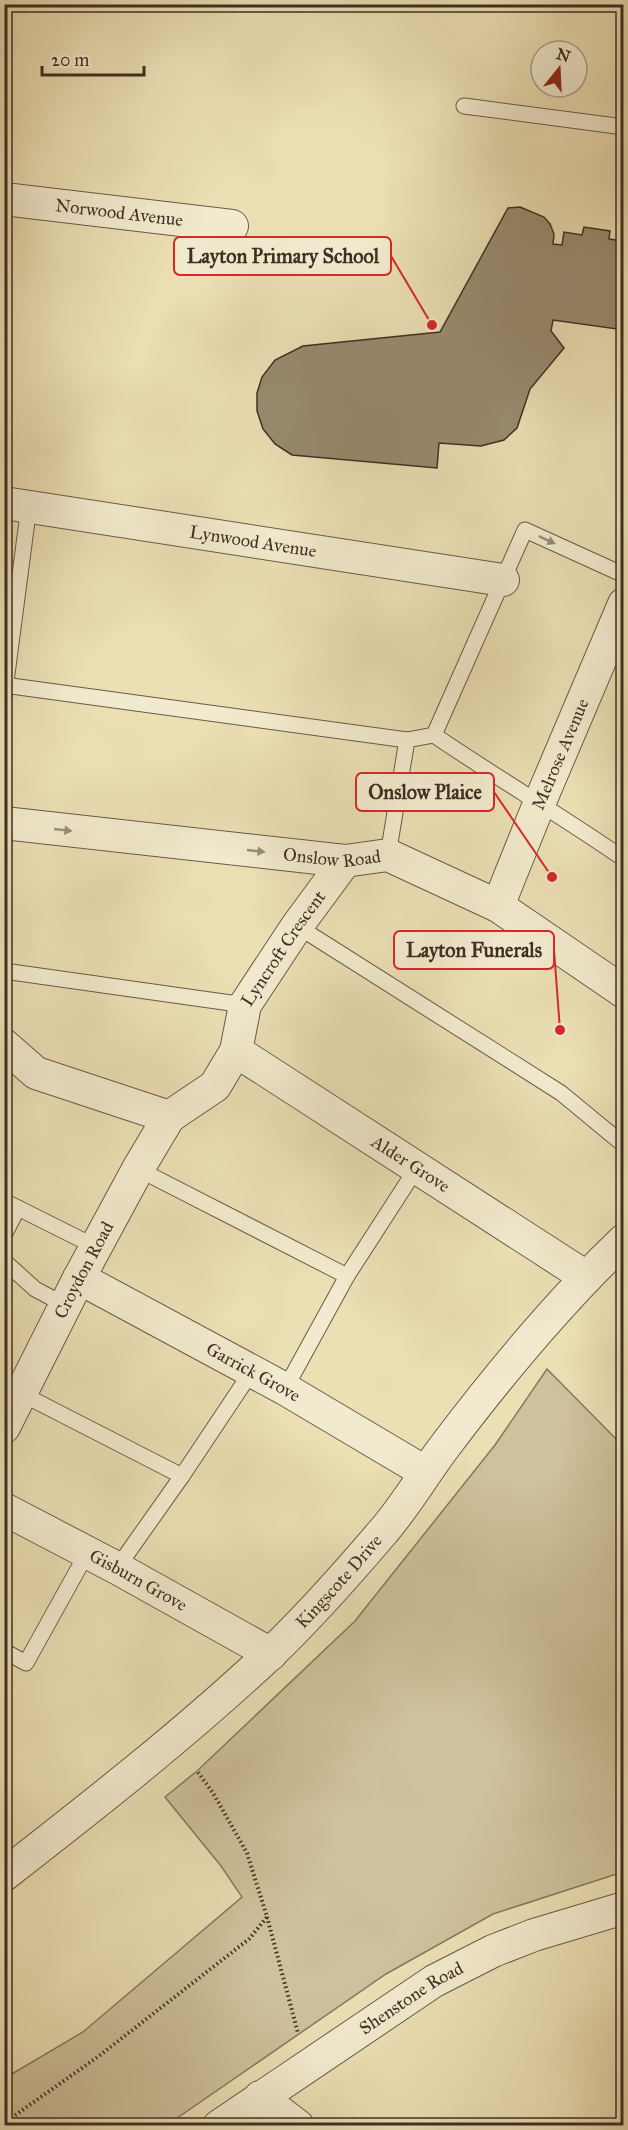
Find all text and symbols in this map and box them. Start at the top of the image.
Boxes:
scale bar [42,39,144,77]
north arrow [529,39,589,99]
text: N [554,44,573,66]
text: 20 m [51,49,89,71]
street label: Norwood Avenue [54,194,184,231]
callout: Layton Primary School [174,237,391,275]
text: Layton Primary School [187,244,380,269]
street label: Lynwood Avenue [188,521,318,562]
one-way arrow [539,536,556,545]
street label: Melrose Avenue [527,695,593,813]
callout: Onslow Plaice [356,773,494,811]
text: Onslow Plaice [368,780,483,804]
one-way arrow [53,825,72,835]
street label: Onslow Road [282,843,382,872]
one-way arrow [247,846,266,856]
street label: Lyncroft Crescent [236,886,331,1011]
callout: Layton Funerals [394,931,554,969]
text: Layton Funerals [406,938,543,963]
street label: Alder Grove [367,1130,454,1197]
street label: Croydon Road [49,1218,118,1322]
street label: Garrick Grove [202,1338,304,1407]
street label: Kingscote Drive [291,1530,387,1633]
street label: Gisburn Grove [86,1545,191,1616]
street label: Shenstone Road [355,1957,467,2039]

